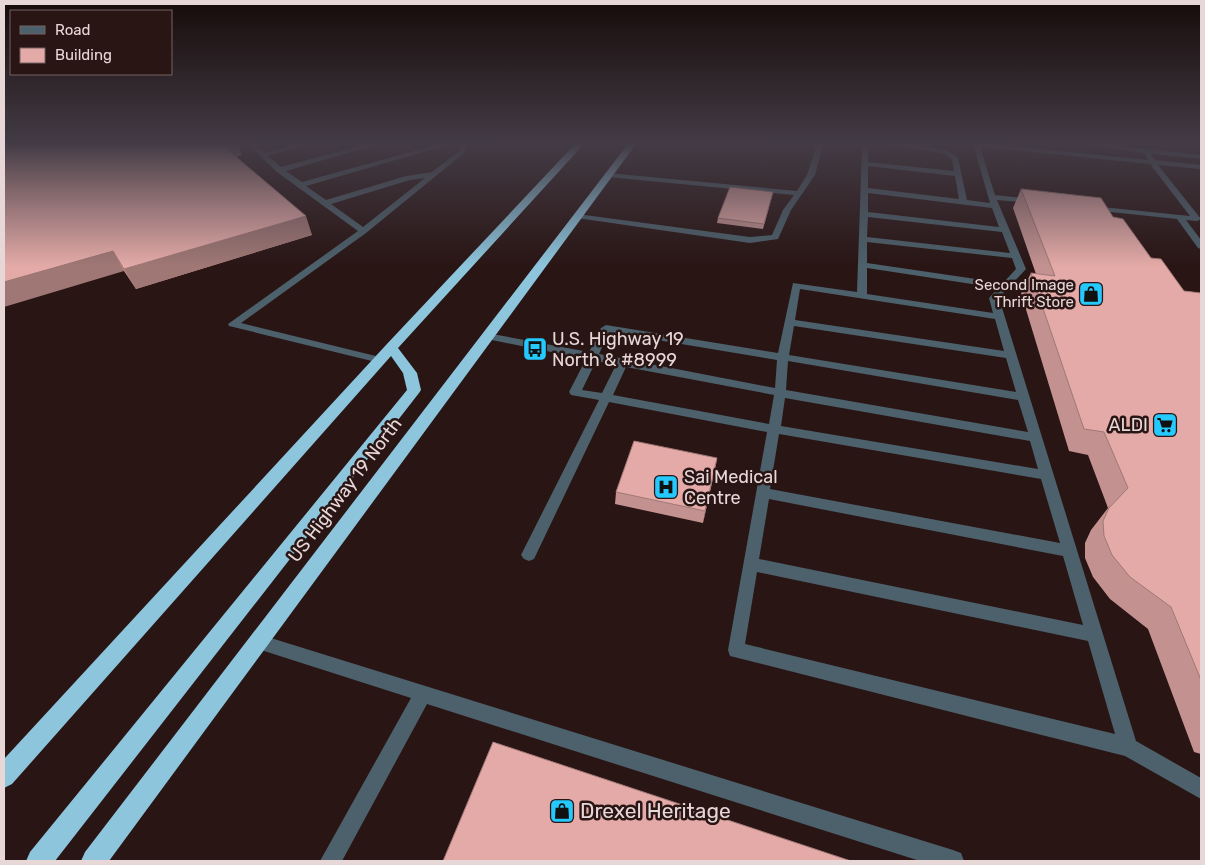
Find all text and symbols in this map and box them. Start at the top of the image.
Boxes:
legend [10,10,172,75]
text: Road [55,21,91,39]
text: Building [55,46,112,64]
place label: Second Image Thrift Store [975,276,1074,311]
shop icon: Second Image Thrift Store [1078,281,1104,307]
place label: U.S. Highway 19 North & #8999 [552,328,684,371]
bus stop icon: U.S. Highway 19 North & #8999 [522,336,548,362]
supermarket icon: ALDI [1152,412,1178,438]
street label: US Highway 19 North [283,413,407,567]
place label: ALDI [1108,414,1148,436]
place label: Sai Medical Centre [684,466,778,509]
hospital icon: Sai Medical Centre [653,474,679,500]
shop icon: Drexel Heritage [549,798,575,824]
place label: Drexel Heritage [580,798,731,823]

